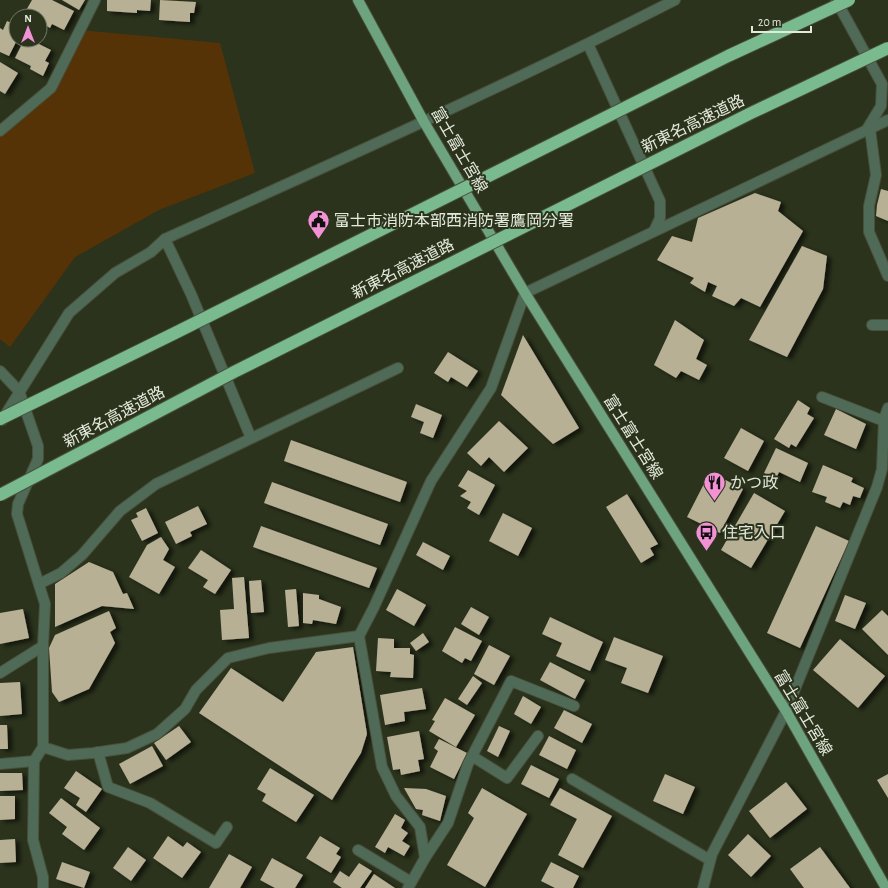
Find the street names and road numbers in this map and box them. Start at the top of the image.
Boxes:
street label: 新東名高速道路 [639,91,747,156]
street label: 富士富士宮線 [428,104,491,196]
street label: 新東名高速道路 [349,236,457,302]
street label: 新東名高速道路 [60,383,167,450]
street label: 富士富士宮線 [601,392,666,482]
street label: 富士富士宮線 [771,667,835,758]

